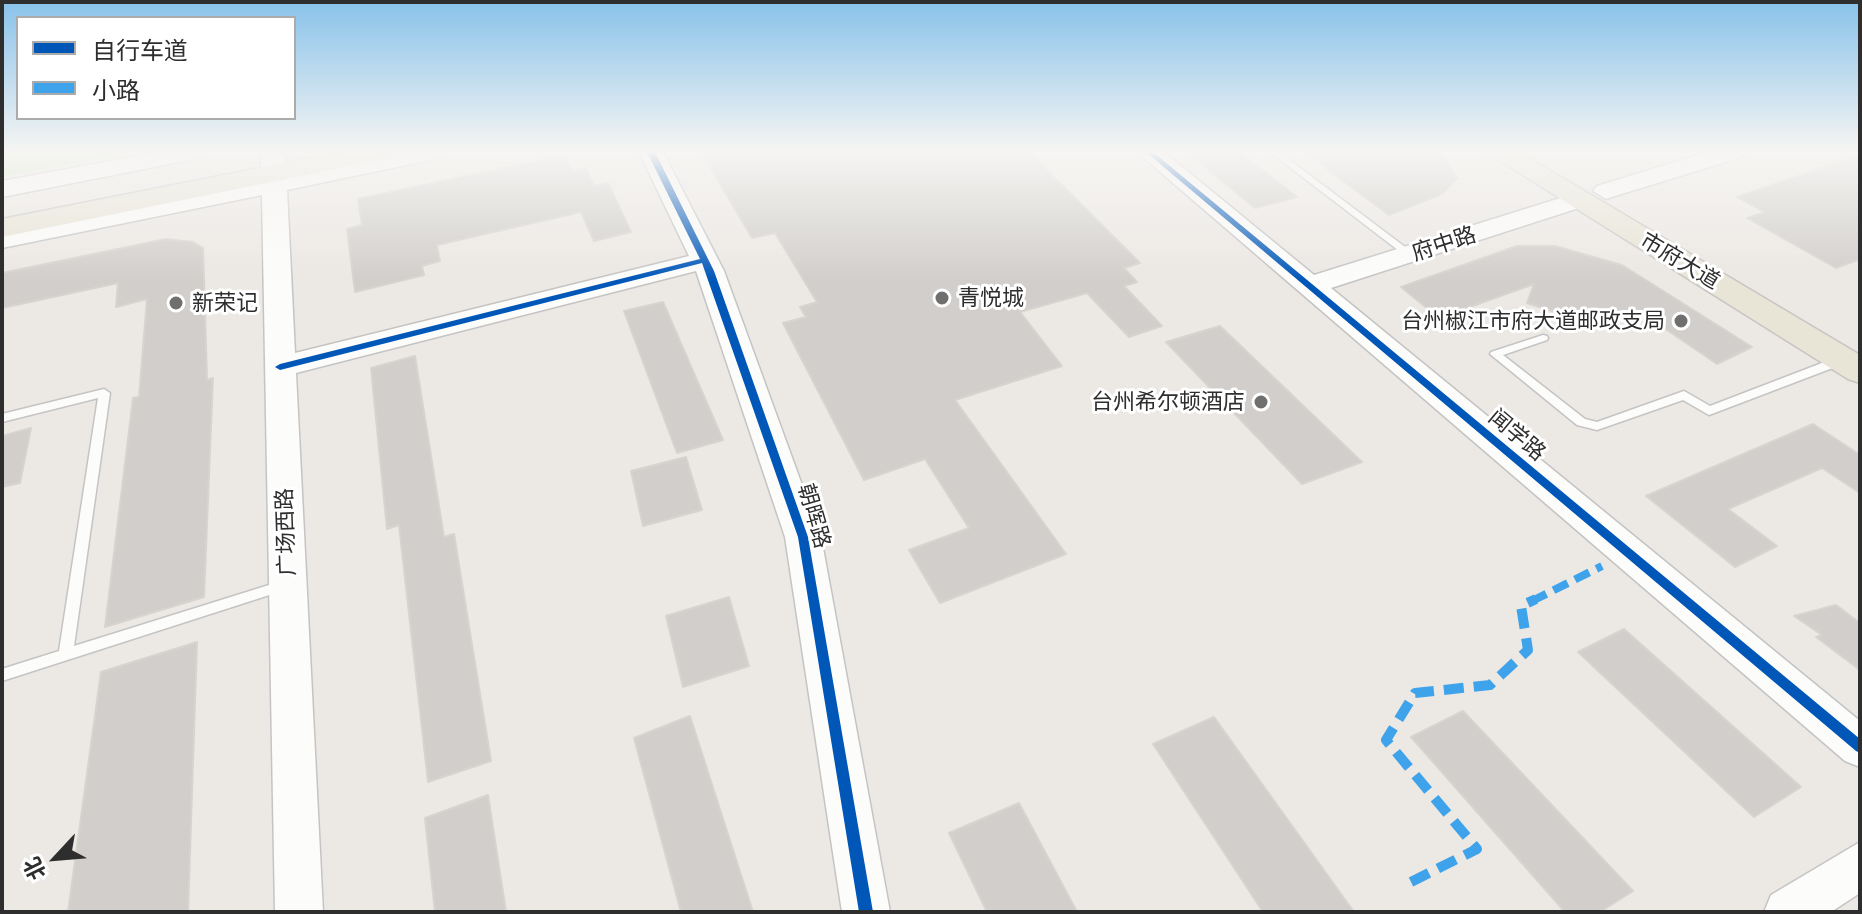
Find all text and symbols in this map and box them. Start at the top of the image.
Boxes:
legend [16,16,296,120]
text: 自行车道 [92,35,188,64]
text: 小路 [92,75,140,104]
street label: 府中路 [1409,221,1479,267]
street label: 市府大道 [1635,227,1725,295]
place label: 青悦城 [958,285,1024,311]
marker: 青悦城 [933,289,951,307]
place label: 新荣记 [192,290,258,316]
marker: 新荣记 [167,294,185,312]
place label: 台州椒江市府大道邮政支局 [1401,308,1665,334]
marker: 台州椒江市府大道邮政支局 [1672,312,1690,330]
place label: 台州希尔顿酒店 [1091,389,1245,415]
marker: 台州希尔顿酒店 [1252,393,1270,411]
street label: 闻学路 [1483,404,1551,466]
street label: 朝晖路 [792,481,836,551]
street label: 广场西路 [271,488,301,576]
north arrow [16,818,96,898]
text: 北 [17,853,51,885]

